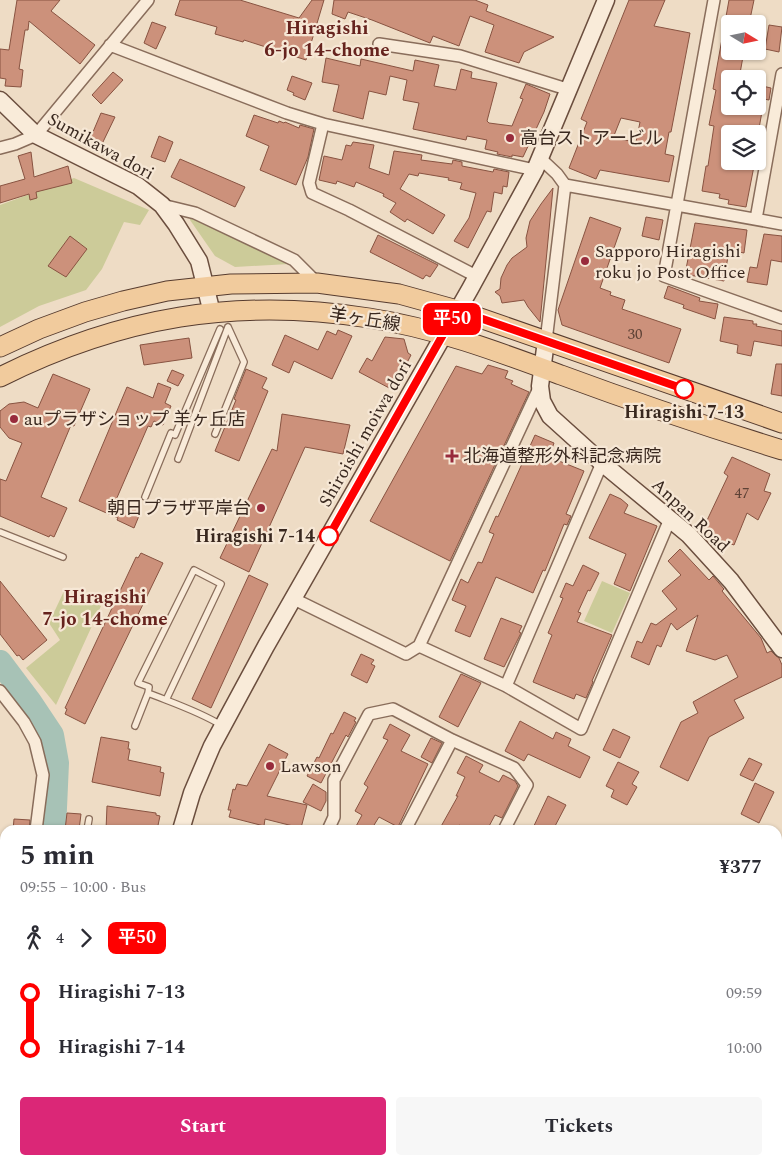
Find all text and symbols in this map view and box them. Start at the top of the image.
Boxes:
district label: Hiragishi 6-jo 14-chome [264,14,390,65]
north arrow [721,15,766,60]
map controls [721,15,766,170]
button: locate [721,70,766,115]
street label: Sumikawa dori [42,106,159,187]
place label: 高台ストアービル [520,125,663,152]
button: layers [721,125,766,170]
marker: 高台ストアービル [504,132,516,144]
place label: Sapporo Hiragishi roku jo Post Office [595,238,746,286]
marker: Sapporo Hiragishi roku jo Post Office [579,255,591,267]
street label: 羊ヶ丘線 [327,301,403,338]
line badge: 平50 [423,303,481,335]
text: 平50 [433,305,471,332]
house number: 30 [627,323,643,346]
street label: Shiroishi moiwa dori [312,354,419,512]
marker: Hiragishi 7-13 [674,379,694,399]
place label: Hiragishi 7-13 [624,399,744,426]
place label: auプラザショップ 羊ヶ丘店 [24,406,245,433]
marker: auプラザショップ 羊ヶ丘店 [8,413,20,425]
place label: 北海道整形外科記念病院 [463,443,661,470]
marker: 北海道整形外科記念病院 [445,449,459,463]
street label: Anpan Road [645,472,736,559]
house number: 47 [734,482,750,505]
place label: 朝日プラザ平岸台 [107,495,251,522]
marker: 朝日プラザ平岸台 [255,502,267,514]
place label: Hiragishi 7-14 [195,523,315,550]
marker: Hiragishi 7-14 [319,526,339,546]
district label: Hiragishi 7-jo 14-chome [42,583,168,634]
place label: Lawson [280,753,342,780]
marker: Lawson [264,760,276,772]
text: 5 min [20,834,95,877]
text: ¥377 [719,853,762,882]
text: 09:55 – 10:00 · Bus [20,875,146,899]
icon: walk [20,924,48,952]
icon: forward [72,924,100,952]
text: 平50 [118,924,156,951]
text: 4 [56,926,64,950]
text: Hiragishi 7-13 [58,978,185,1007]
text: 09:59 [726,981,762,1005]
text: Hiragishi 7-14 [58,1033,185,1062]
text: 10:00 [726,1036,762,1060]
button: Start [20,1097,386,1155]
button: Tickets [396,1097,762,1155]

